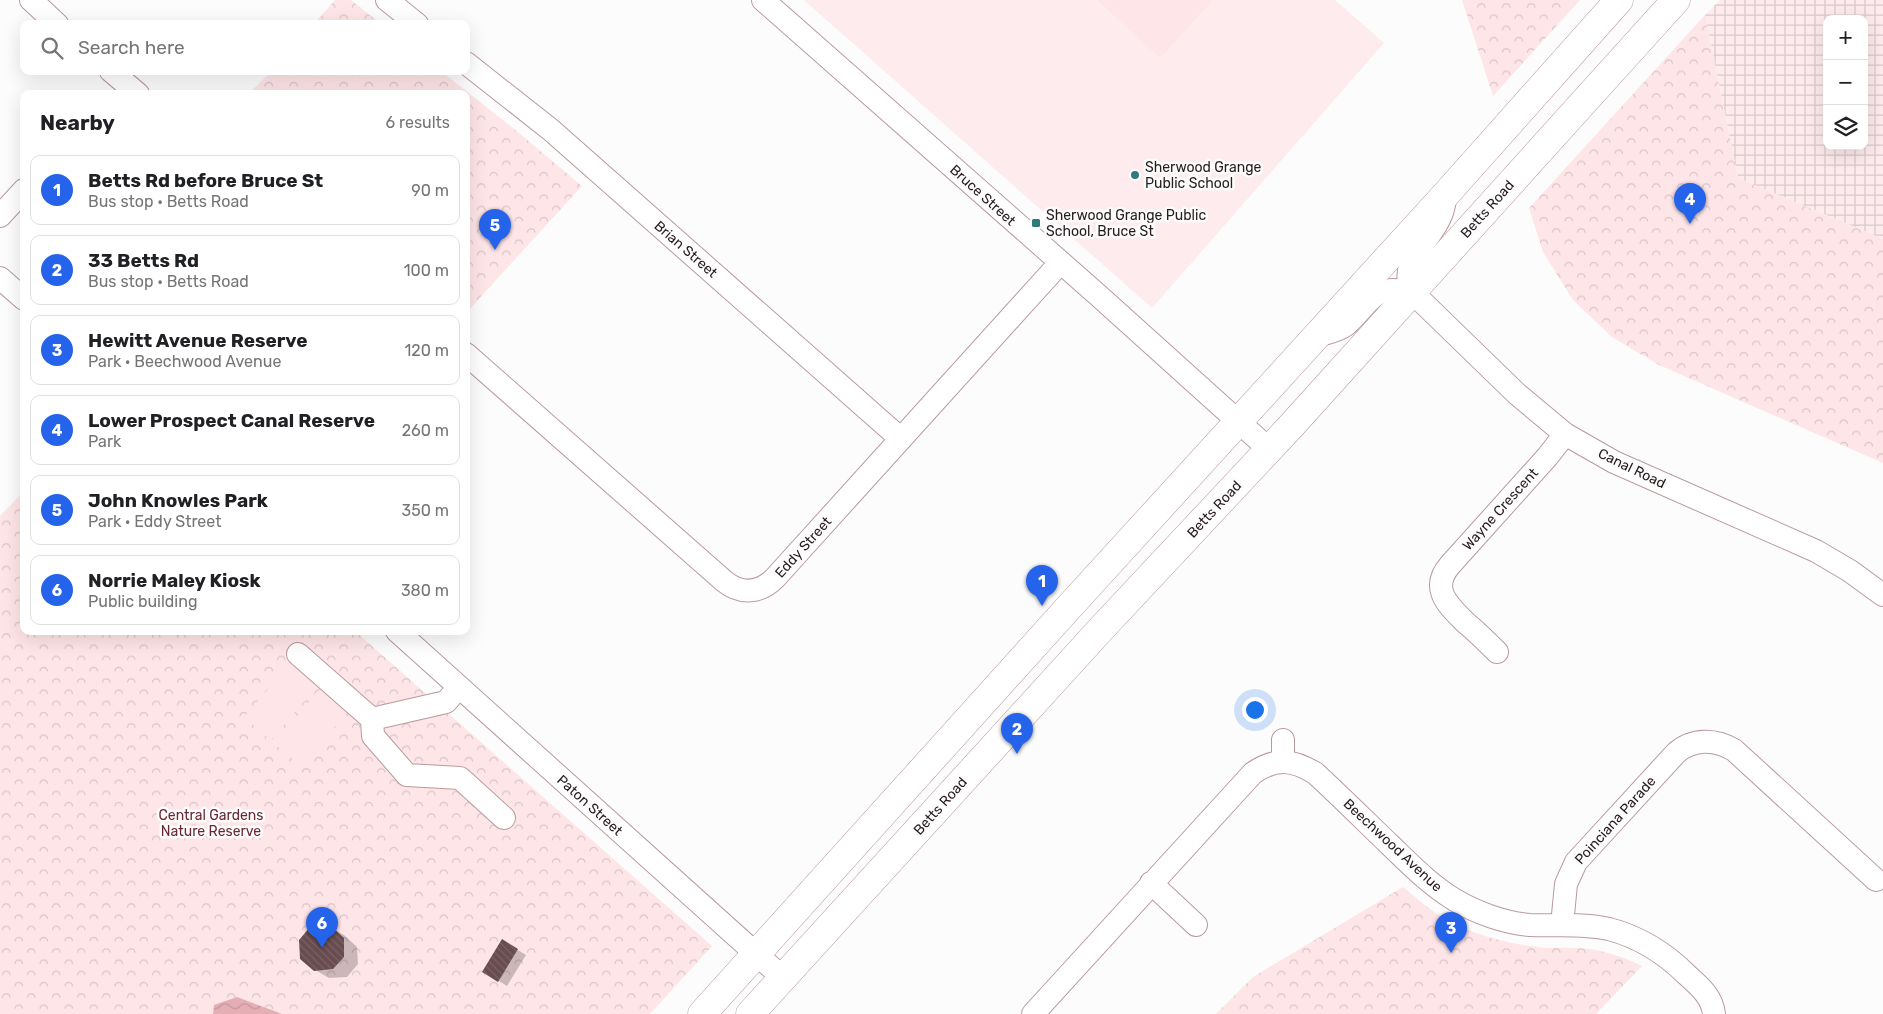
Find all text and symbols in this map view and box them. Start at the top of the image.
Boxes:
map controls [1823,15,1868,150]
button: + [1823,15,1868,60]
search box [20,20,470,75]
icon: search [38,34,66,62]
text: Search here [78,36,185,59]
button: − [1823,60,1868,105]
button: layers [1823,105,1868,150]
text: Nearby [40,110,115,135]
text: 6 results [385,113,450,132]
place label: Sherwood Grange Public School [1145,159,1262,192]
street label: Bruce Street [946,161,1019,230]
text: Betts Rd before Bruce St [88,169,323,192]
marker: Sherwood Grange Public School [1129,169,1141,181]
street label: Betts Road [1457,177,1518,242]
text: 1 [53,181,61,200]
text: 90 m [411,181,449,200]
pin: 4 [1674,183,1706,224]
text: Bus stop · Betts Road [88,192,249,211]
place label: Sherwood Grange Public School, Bruce St [1046,207,1206,240]
pin: 5 [479,209,511,250]
street label: Brian Street [651,217,721,282]
marker: Sherwood Grange Public School, Bruce St [1030,217,1042,229]
text: 33 Betts Rd [88,249,199,272]
text: 2 [52,261,62,280]
text: 100 m [404,261,449,280]
text: Bus stop · Betts Road [88,272,249,291]
text: Hewitt Avenue Reserve [88,329,308,352]
text: 3 [52,341,62,360]
text: 120 m [404,341,449,360]
text: Park · Beechwood Avenue [88,352,281,371]
text: Lower Prospect Canal Reserve [88,409,375,432]
text: 4 [52,421,62,440]
text: 260 m [402,421,449,440]
text: Park [88,432,121,451]
street label: Canal Road [1595,445,1668,492]
street label: Wayne Crescent [1459,464,1542,554]
street label: Betts Road [1184,477,1245,541]
text: John Knowles Park [88,489,268,512]
text: 5 [52,501,62,520]
text: 350 m [402,501,449,520]
text: Park · Eddy Street [88,512,221,531]
street label: Eddy Street [772,513,836,581]
pin: 1 [1026,565,1058,606]
text: Norrie Maley Kiosk [88,569,261,592]
text: 6 [52,581,62,600]
text: 380 m [401,581,449,600]
text: Public building [88,592,198,611]
your location [1242,697,1268,723]
pin: 2 [1001,713,1033,754]
street label: Paton Street [553,771,626,840]
street label: Poinciana Parade [1571,773,1660,868]
street label: Betts Road [910,774,971,839]
street label: Beechwood Avenue [1340,795,1446,896]
park label: Central Gardens Nature Reserve [158,807,264,840]
pin: 6 [306,907,338,948]
pin: 3 [1435,912,1467,953]

